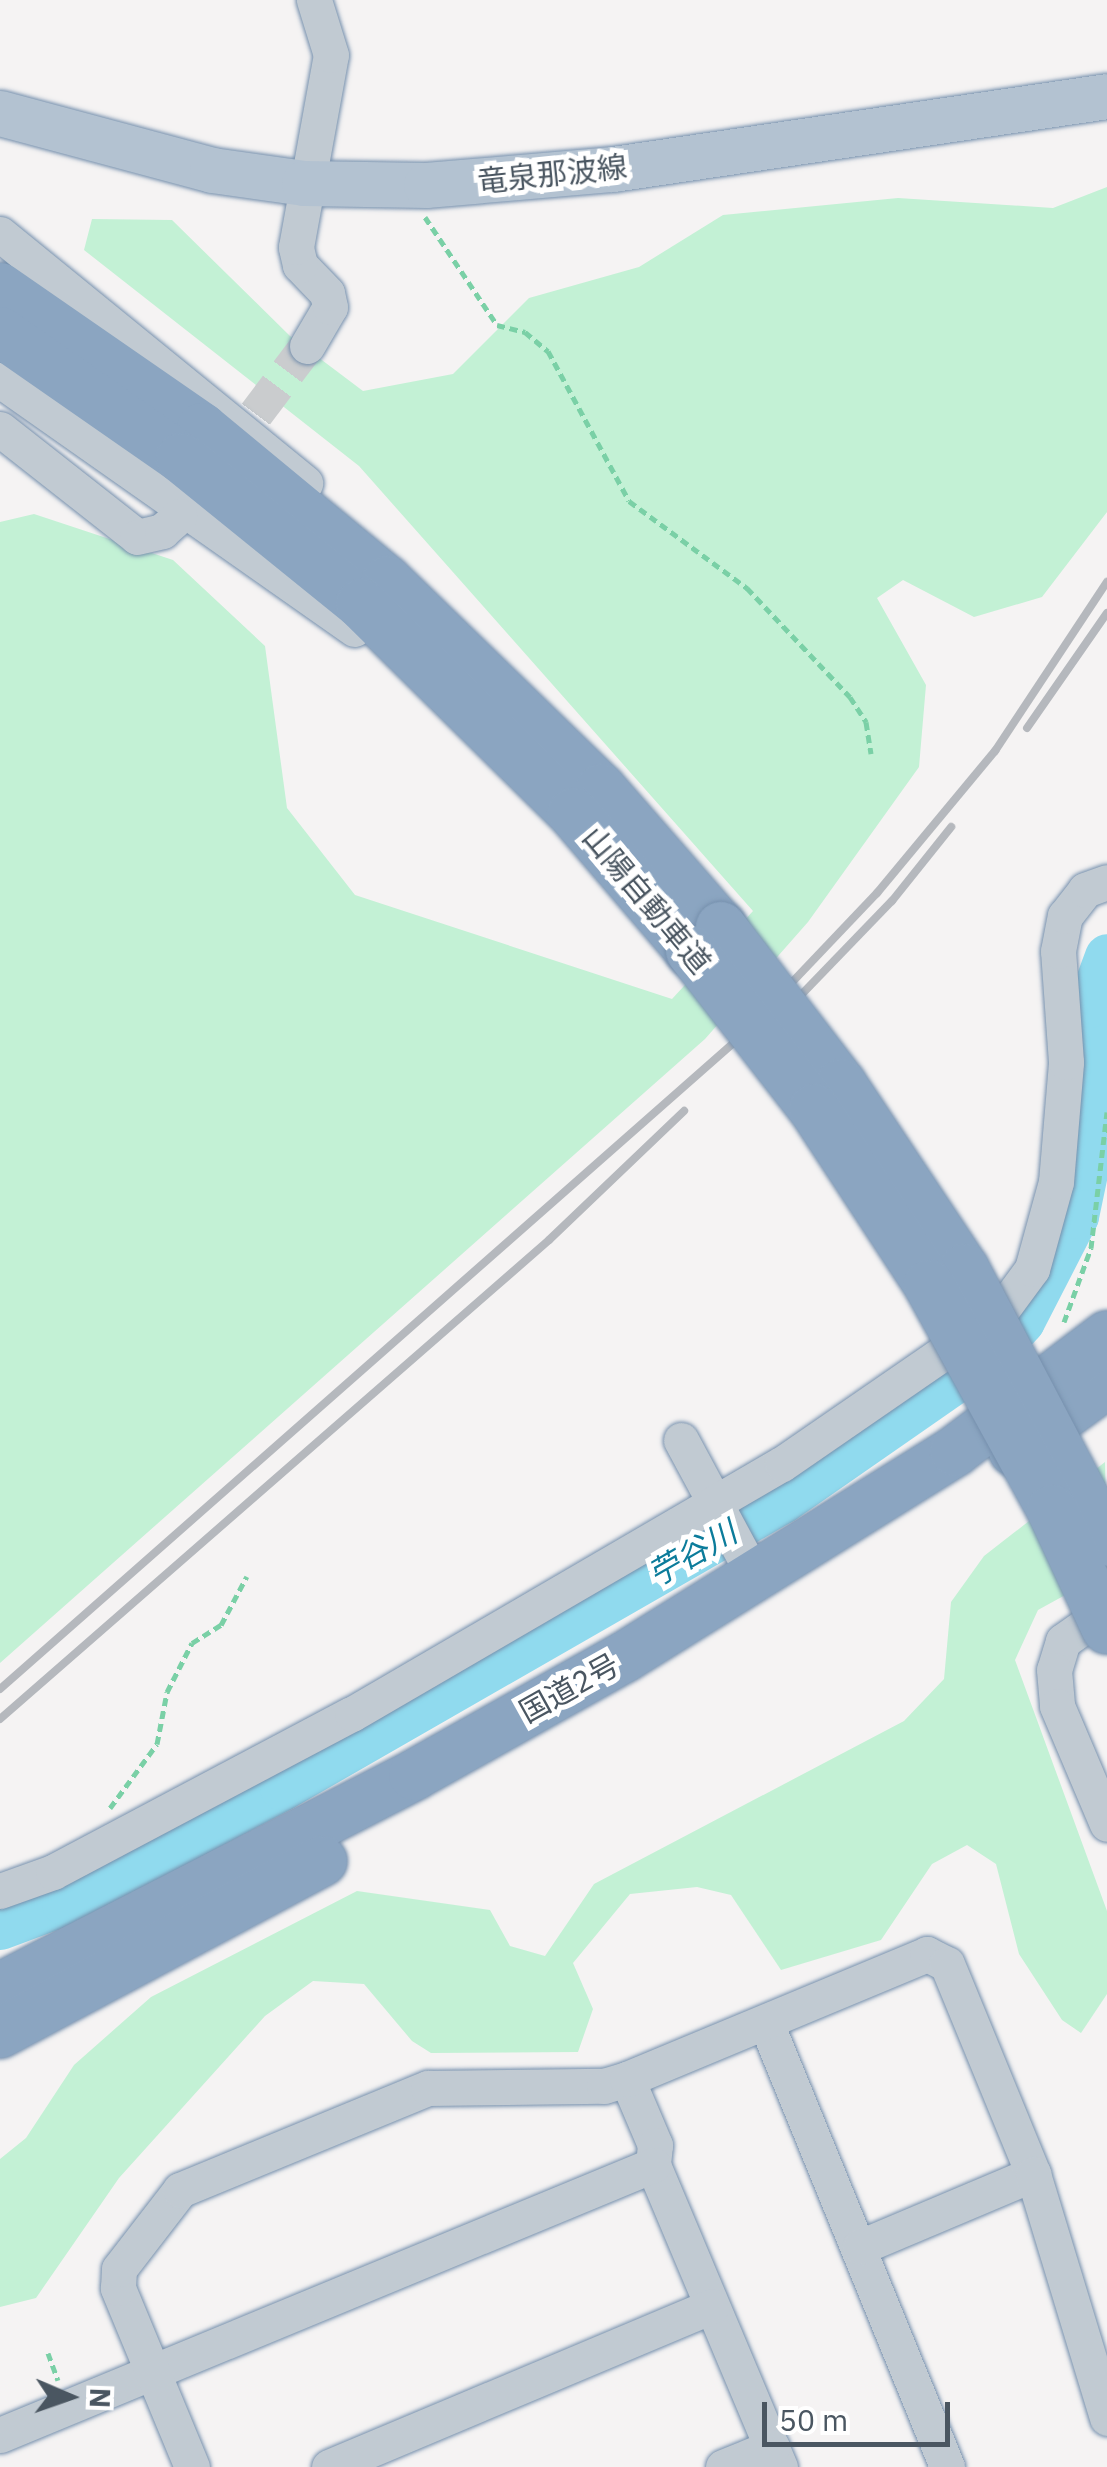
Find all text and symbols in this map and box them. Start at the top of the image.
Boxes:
street label: 竜泉那波線 [476,148,628,200]
street label: 山陽自動車道 [575,819,719,981]
water label: 苧谷川 [641,1512,743,1594]
street label: 国道2号 [513,1646,625,1730]
north arrow [20,2347,120,2447]
scale bar [767,2382,954,2444]
text: N [82,2387,119,2409]
text: 50 m [779,2400,848,2439]

